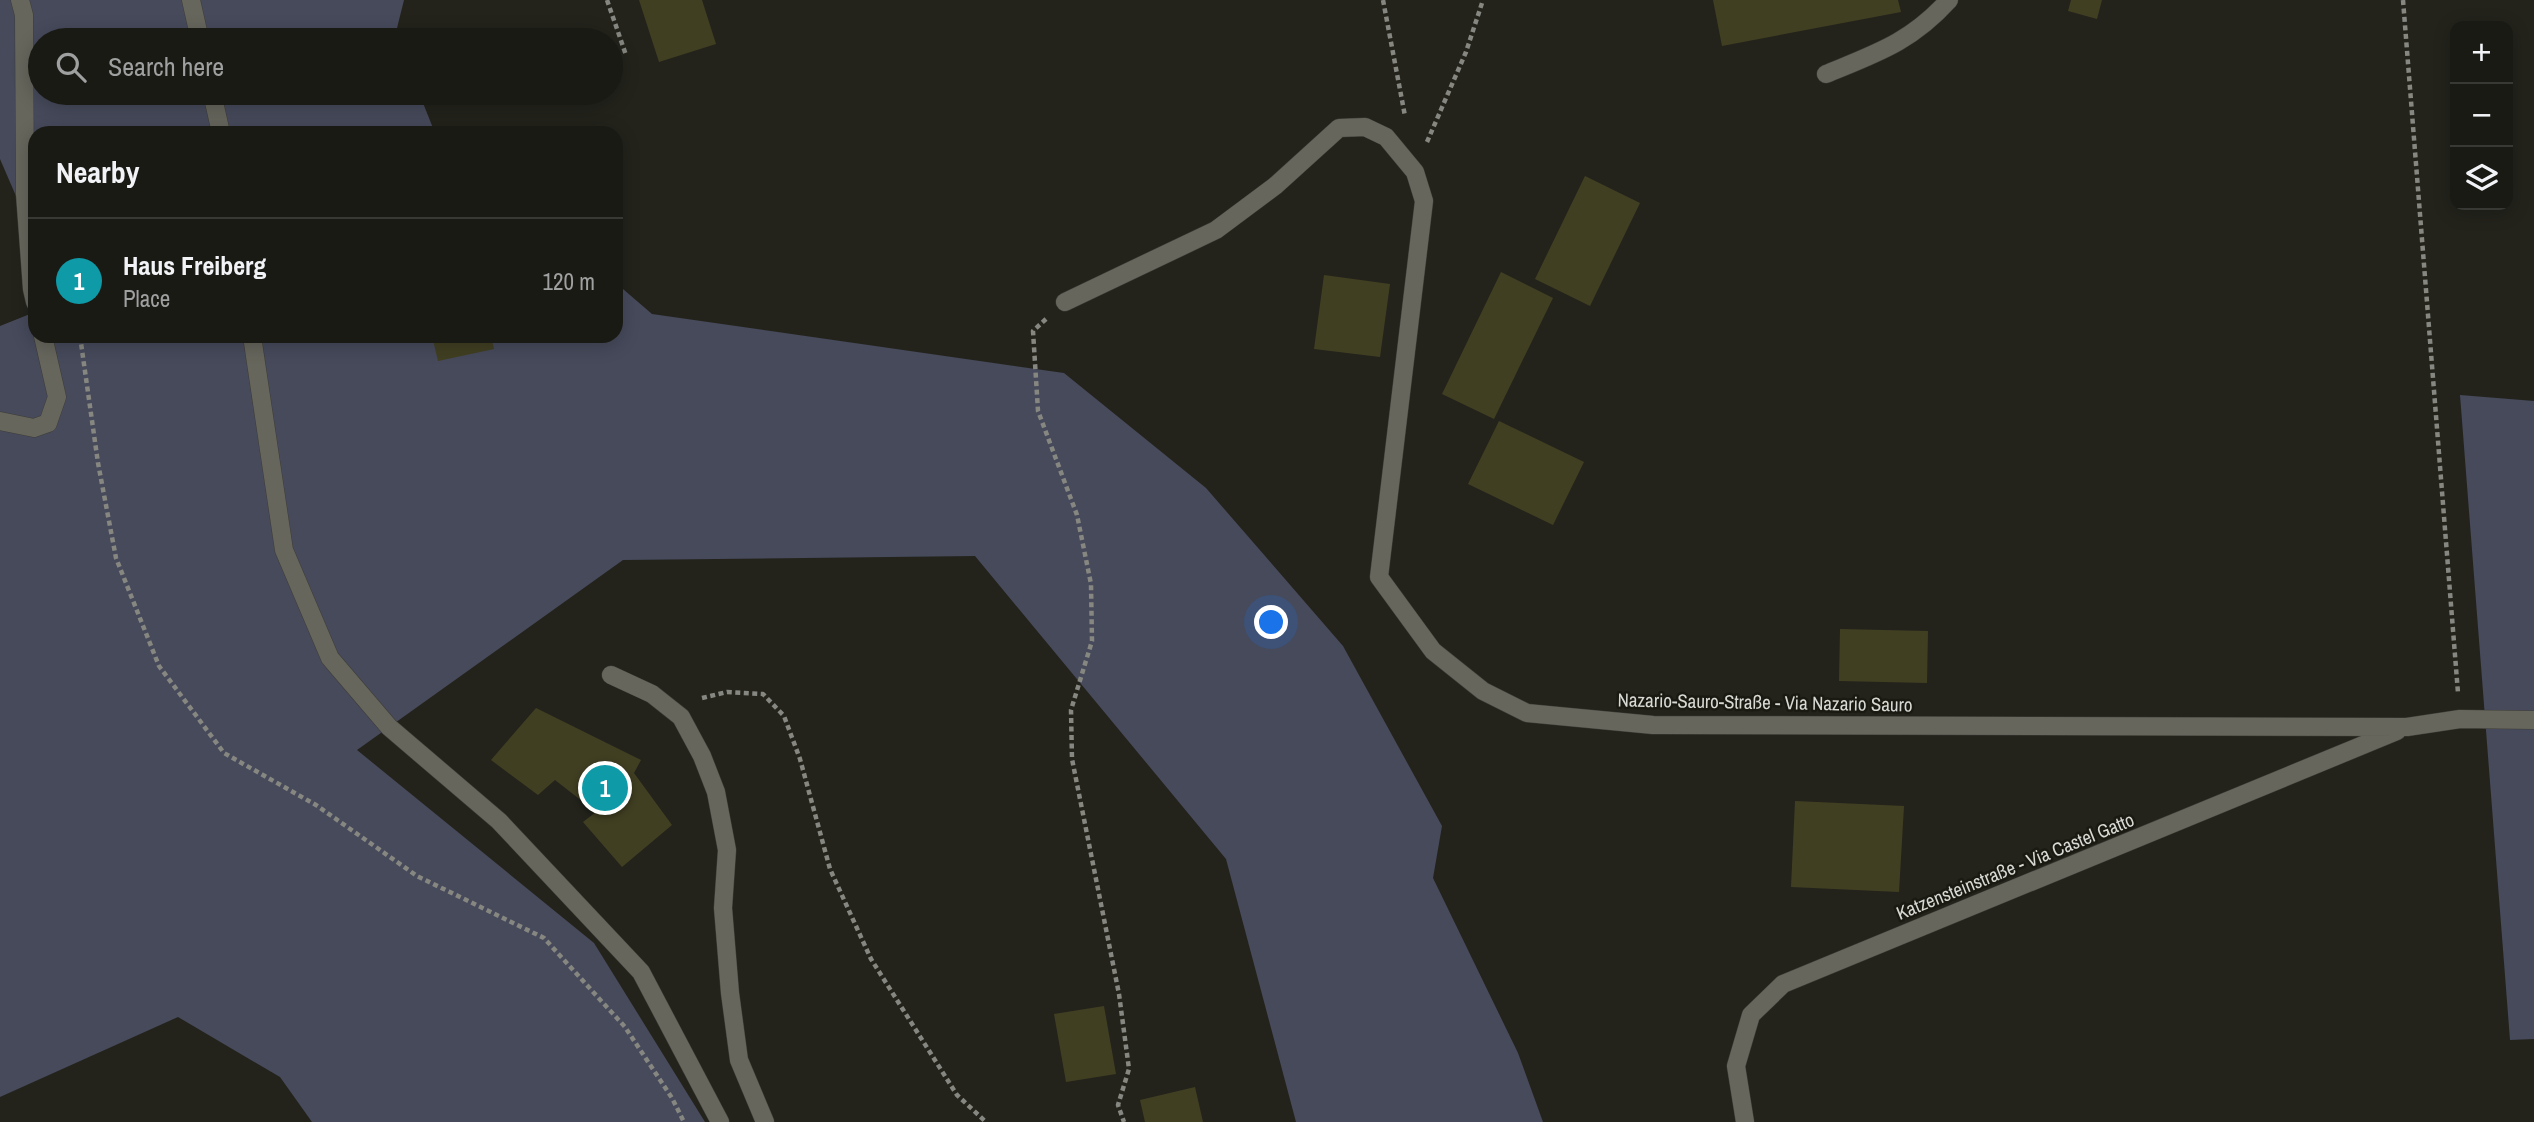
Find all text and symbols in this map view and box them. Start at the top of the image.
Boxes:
map controls [2450,21,2513,210]
button: + [2450,21,2513,84]
search box [28,28,623,105]
icon: search [52,48,90,86]
text: Search here [108,49,224,84]
button: − [2450,84,2513,147]
button: layers [2450,147,2513,210]
text: Nearby [56,152,139,192]
text: Haus Freiberg [123,248,266,283]
text: 1 [74,266,84,297]
text: 120 m [543,266,595,297]
text: Place [123,283,170,314]
your location [1254,605,1288,639]
street label: Nazario-Sauro-Straße - Via Nazario Sauro [1617,686,1913,718]
pin: 1 [582,762,628,814]
street label: Katzensteinstraße - Via Castel Gatto [1892,806,2138,926]

